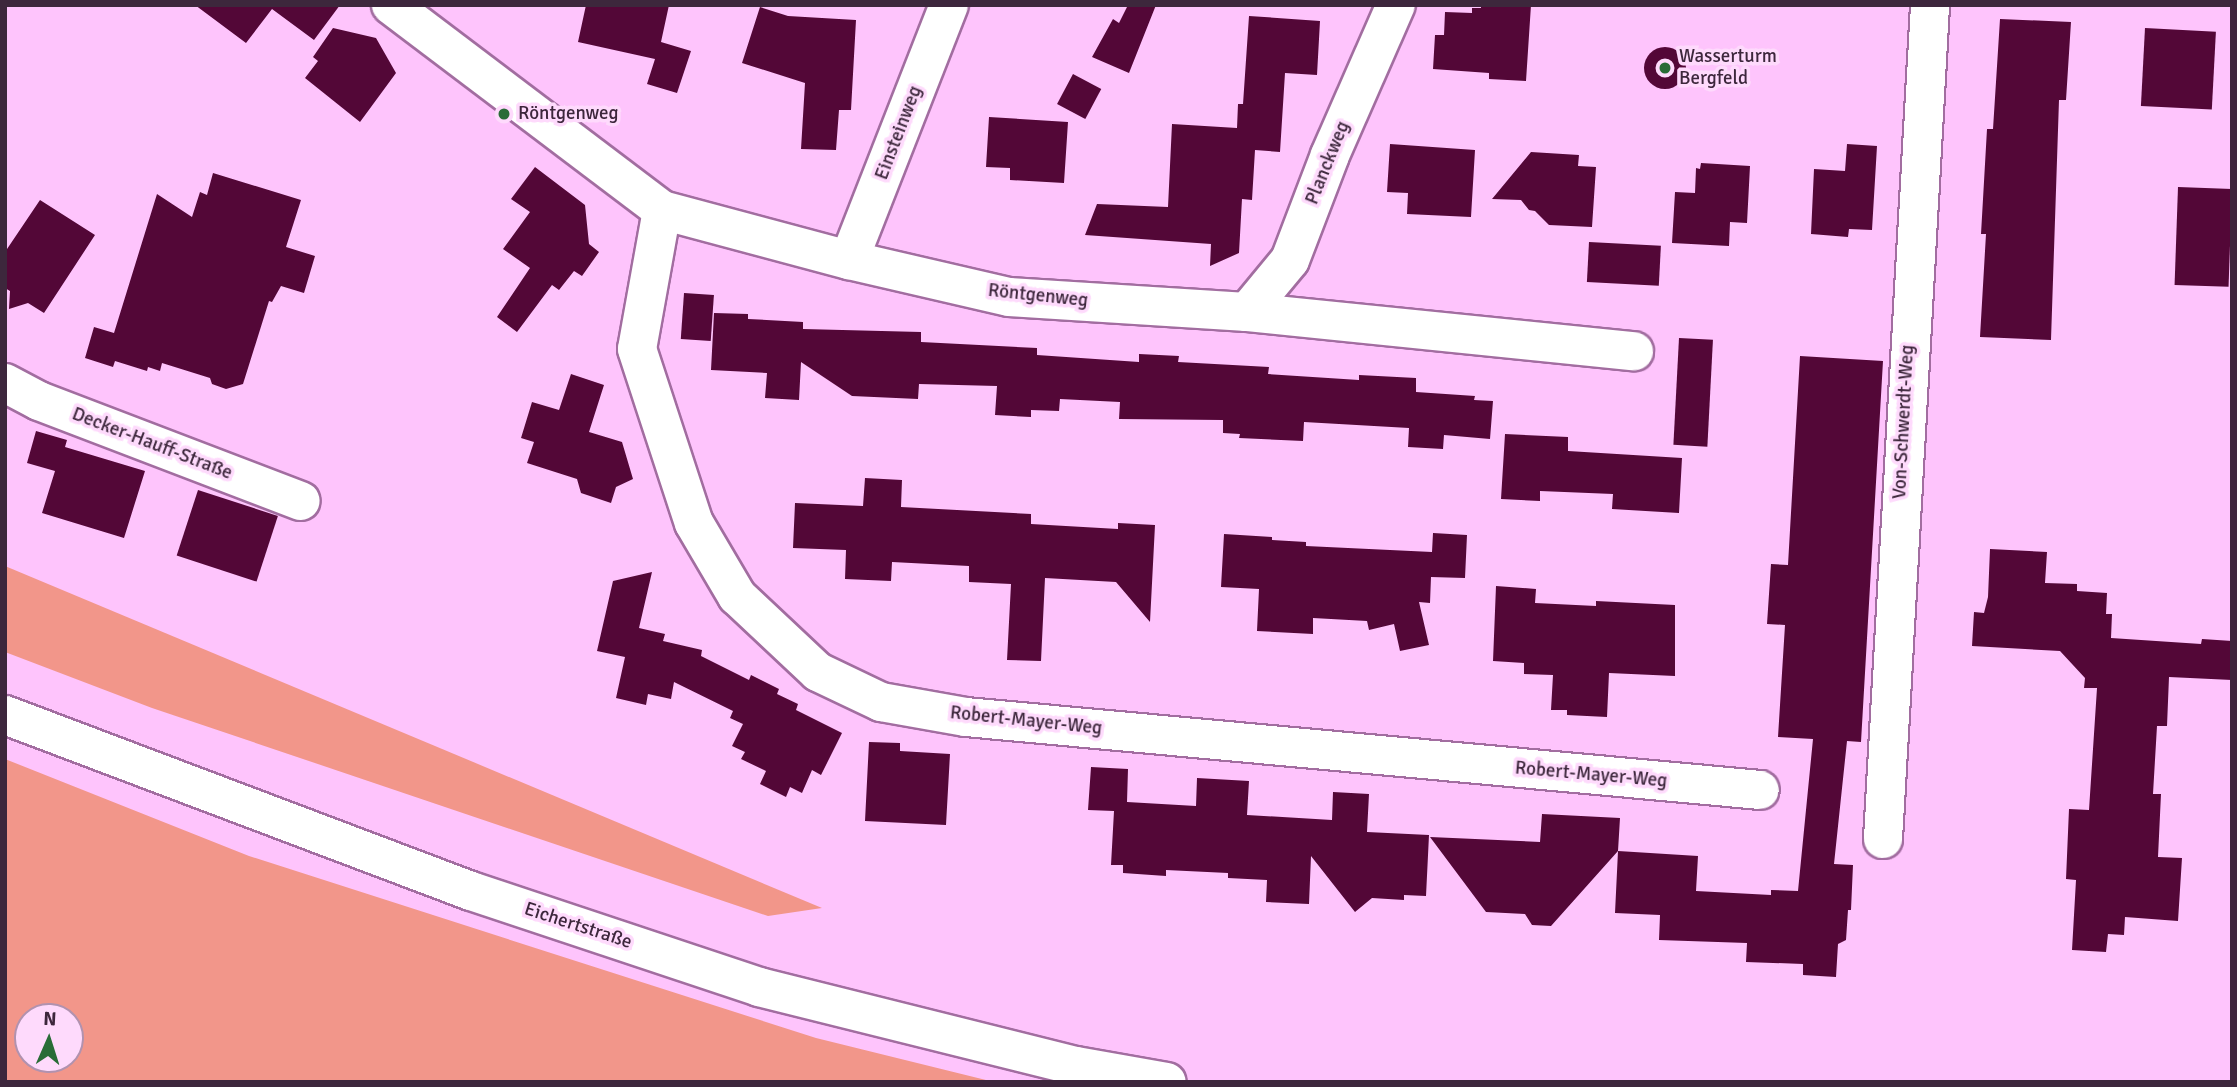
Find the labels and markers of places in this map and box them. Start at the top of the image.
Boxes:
place label: Wasserturm Bergfeld [1679,46,1777,90]
marker: Wasserturm Bergfeld [1657,60,1673,76]
place label: Röntgenweg [518,103,619,125]
marker: Röntgenweg [496,106,512,122]

